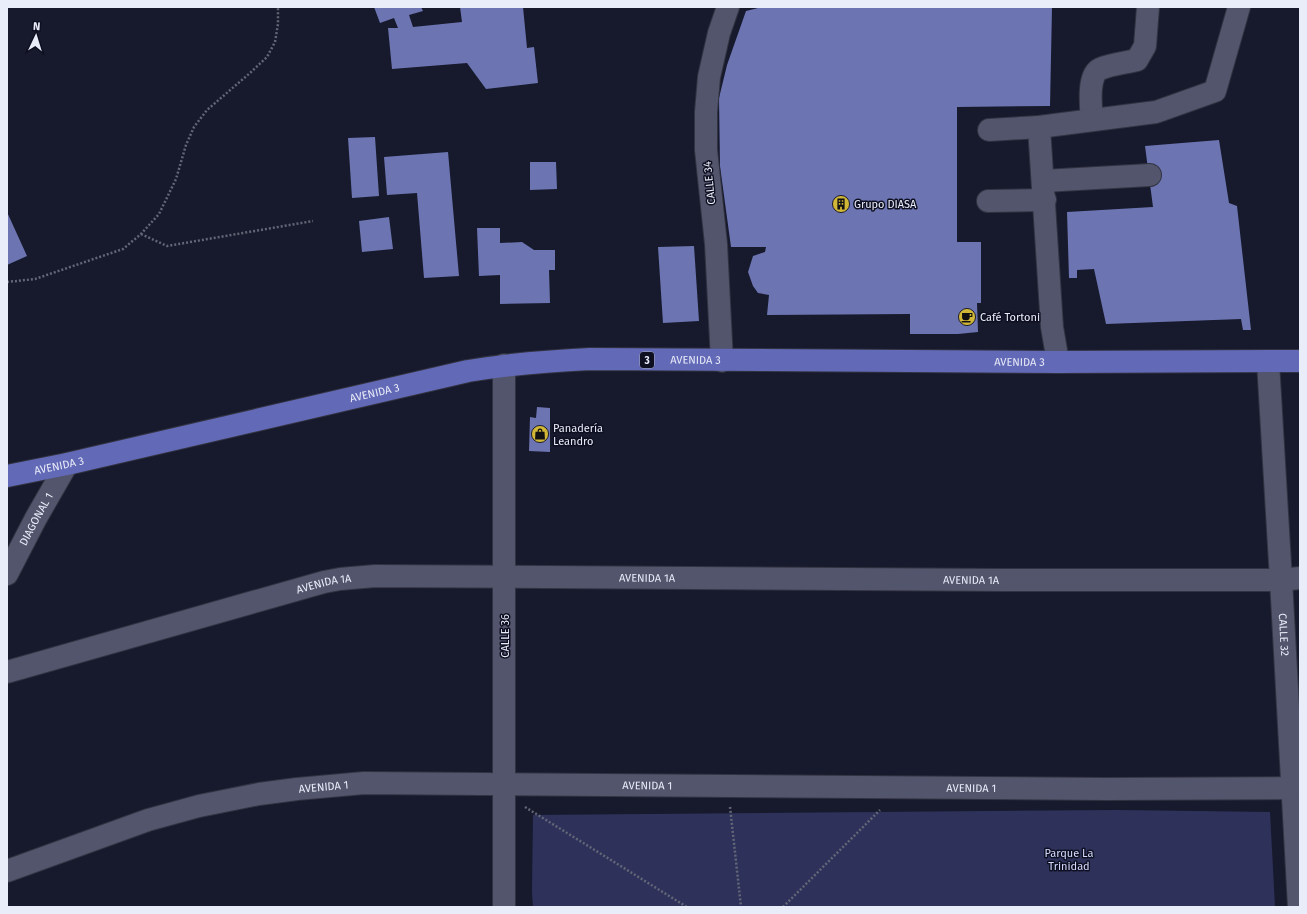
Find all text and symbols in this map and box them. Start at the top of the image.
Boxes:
north arrow [16,16,56,56]
text: N [33,20,41,33]
street label: CALLE 34 [701,160,718,205]
building icon: Grupo DIASA [831,194,851,214]
place label: Grupo DIASA [854,198,917,211]
cafe icon: Café Tortoni [957,307,977,327]
place label: Café Tortoni [980,311,1040,324]
road number: 3 [640,352,654,368]
street label: AVENIDA 3 [670,354,721,367]
street label: AVENIDA 3 [994,356,1045,369]
street label: AVENIDA 3 [349,381,401,405]
place label: Panadería Leandro [553,422,603,448]
shop icon: Panadería Leandro [530,424,550,444]
street label: AVENIDA 3 [33,454,85,477]
street label: DIAGONAL 1 [17,491,56,548]
street label: AVENIDA 1A [295,572,353,597]
street label: AVENIDA 1A [619,572,676,585]
street label: AVENIDA 1A [943,574,1000,587]
street label: CALLE 32 [1276,613,1291,656]
street label: CALLE 36 [499,614,512,658]
street label: AVENIDA 1 [298,778,349,796]
street label: AVENIDA 1 [622,779,672,792]
street label: AVENIDA 1 [946,782,996,795]
park label: Parque La Trinidad [1045,847,1093,873]

